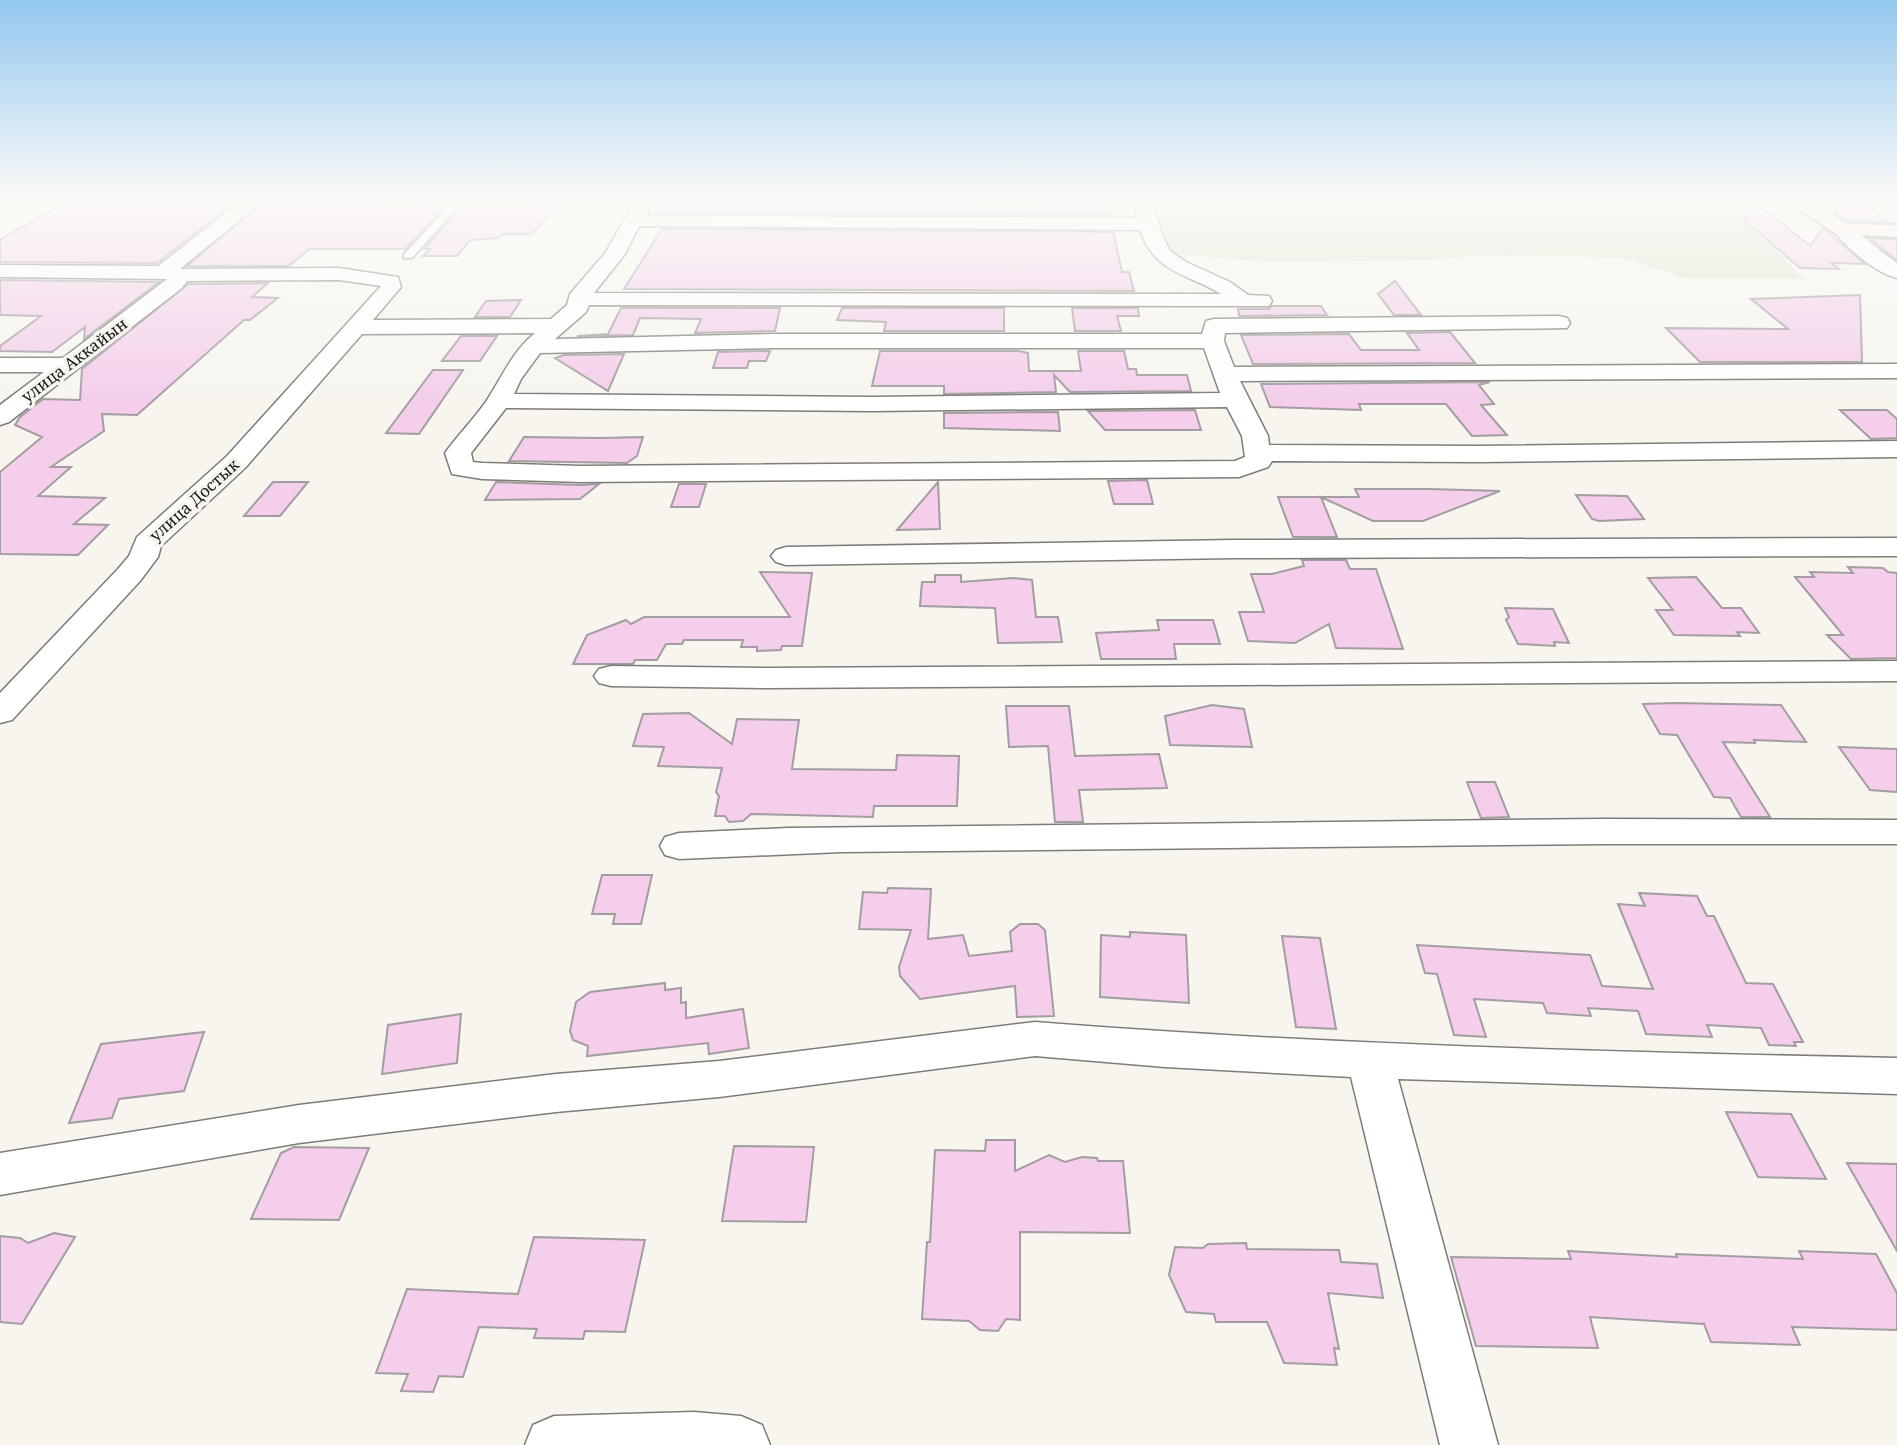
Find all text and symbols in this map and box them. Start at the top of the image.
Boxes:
street label: улица Аккайын [16,313,132,407]
street label: улица Достык [144,453,244,546]

